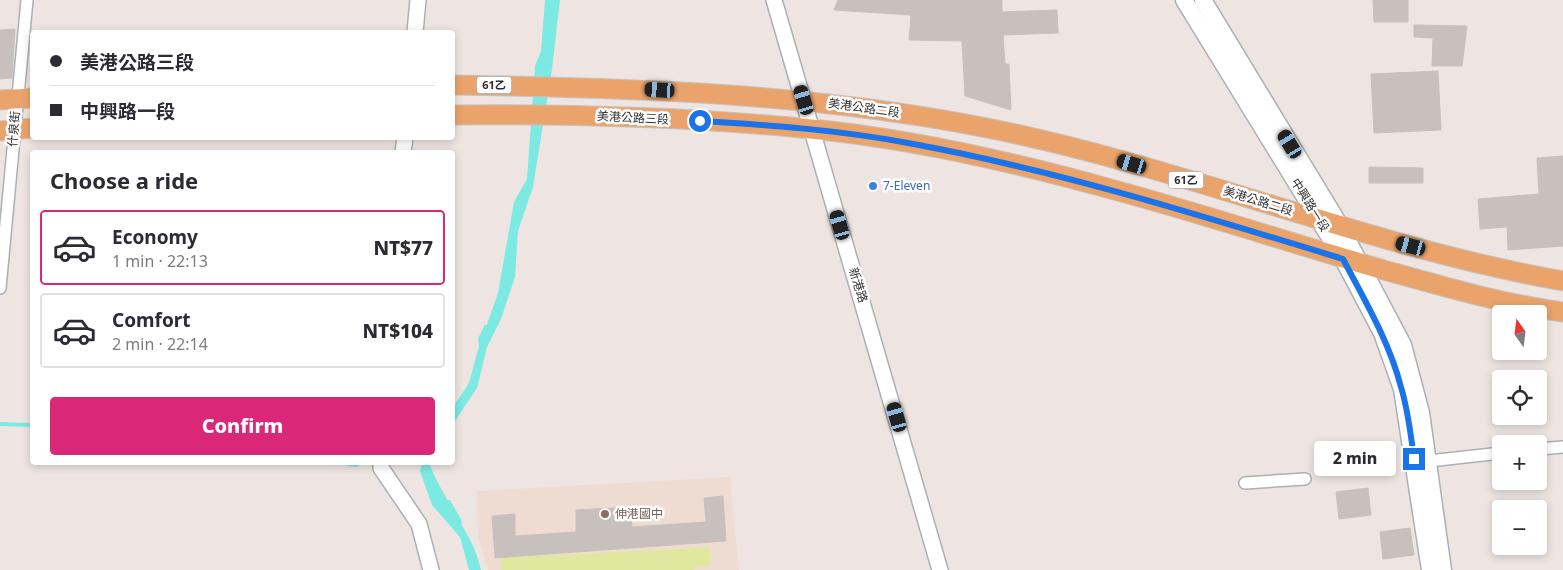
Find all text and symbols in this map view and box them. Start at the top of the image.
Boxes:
text: 美港公路三段 [80,49,194,75]
road number: 61乙 [476,76,512,94]
car [644,82,675,98]
car [792,83,815,117]
street label: 美港公路二段 [827,94,901,121]
text: 中興路一段 [80,98,175,124]
street label: 美港公路三段 [597,107,669,128]
street label: 什泉街 [3,110,24,148]
route start [689,110,711,132]
car [1275,127,1304,161]
car [1115,152,1148,176]
text: Choose a ride [50,165,198,195]
road number: 61乙 [1168,172,1204,188]
street label: 中興路一段 [1287,175,1334,235]
place label: 7-Eleven [883,177,930,194]
marker: 7-Eleven [867,180,879,192]
street label: 美港公路二段 [1221,182,1295,219]
car [828,209,851,241]
text: Economy [112,224,198,250]
icon: car [52,225,97,270]
text: NT$77 [373,235,433,261]
car [1394,235,1427,257]
text: 1 min · 22:13 [112,250,208,272]
street label: 新港路 [845,265,872,305]
north arrow [1492,305,1548,360]
map controls [1492,305,1547,555]
text: Comfort [112,307,191,333]
icon: car [52,308,97,353]
text: NT$104 [362,318,433,344]
text: 2 min · 22:14 [112,333,208,355]
button: locate [1492,370,1547,425]
button: Confirm [50,397,435,455]
car [885,401,908,433]
button: + [1492,435,1547,490]
callout: 2 min [1314,442,1396,476]
text: 2 min [1333,447,1377,469]
route end [1403,448,1425,470]
button: − [1492,500,1547,555]
place label: 伸港國中 [615,505,663,522]
marker: 伸港國中 [599,508,611,520]

